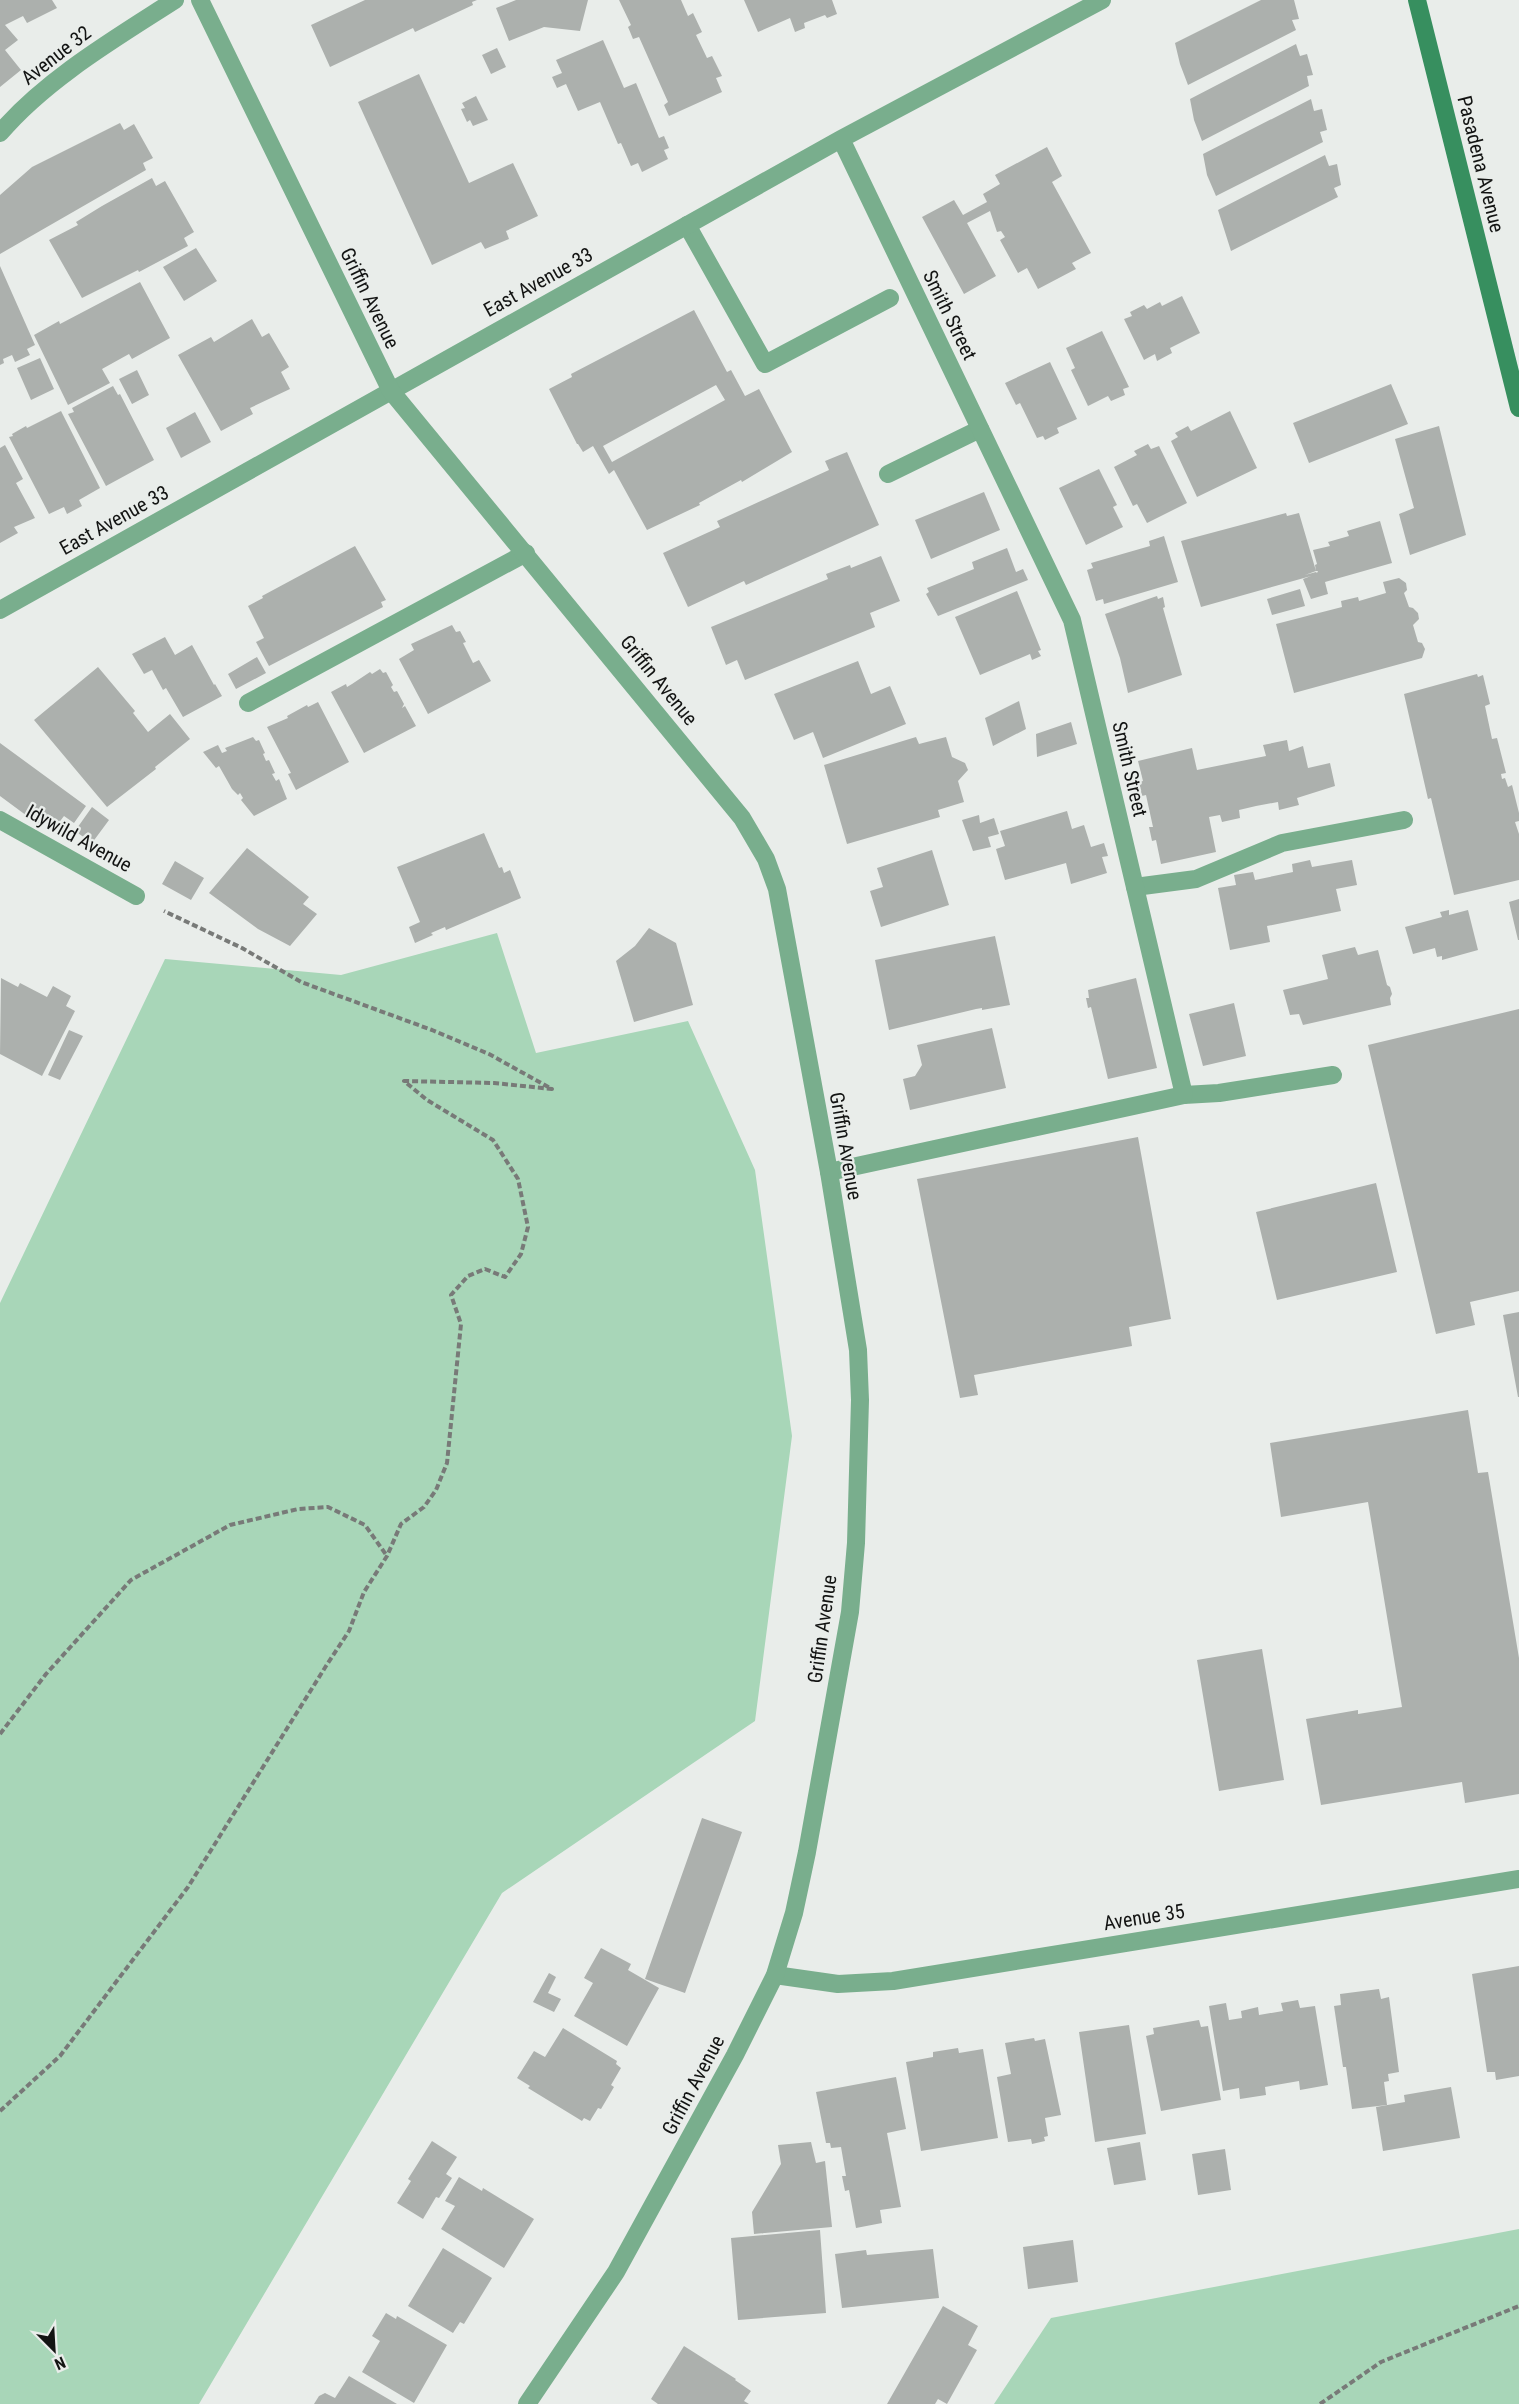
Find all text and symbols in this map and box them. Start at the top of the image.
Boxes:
street label: Avenue 32 [16,20,96,90]
street label: Pasadena Avenue [1452,93,1510,235]
street label: East Avenue 33 [479,242,597,322]
street label: Griffin Avenue [335,244,405,352]
street label: Smith Street [918,266,982,364]
street label: East Avenue 33 [55,480,173,560]
street label: Griffin Avenue [615,630,703,730]
street label: Smith Street [1107,719,1153,819]
street label: Idywild Avenue [22,799,136,877]
street label: Griffin Avenue [825,1090,867,1202]
street label: Griffin Avenue [803,1573,841,1685]
street label: Avenue 35 [1102,1899,1186,1935]
street label: Griffin Avenue [657,2031,729,2139]
north arrow [24,2320,84,2380]
text: N [52,2353,68,2374]

